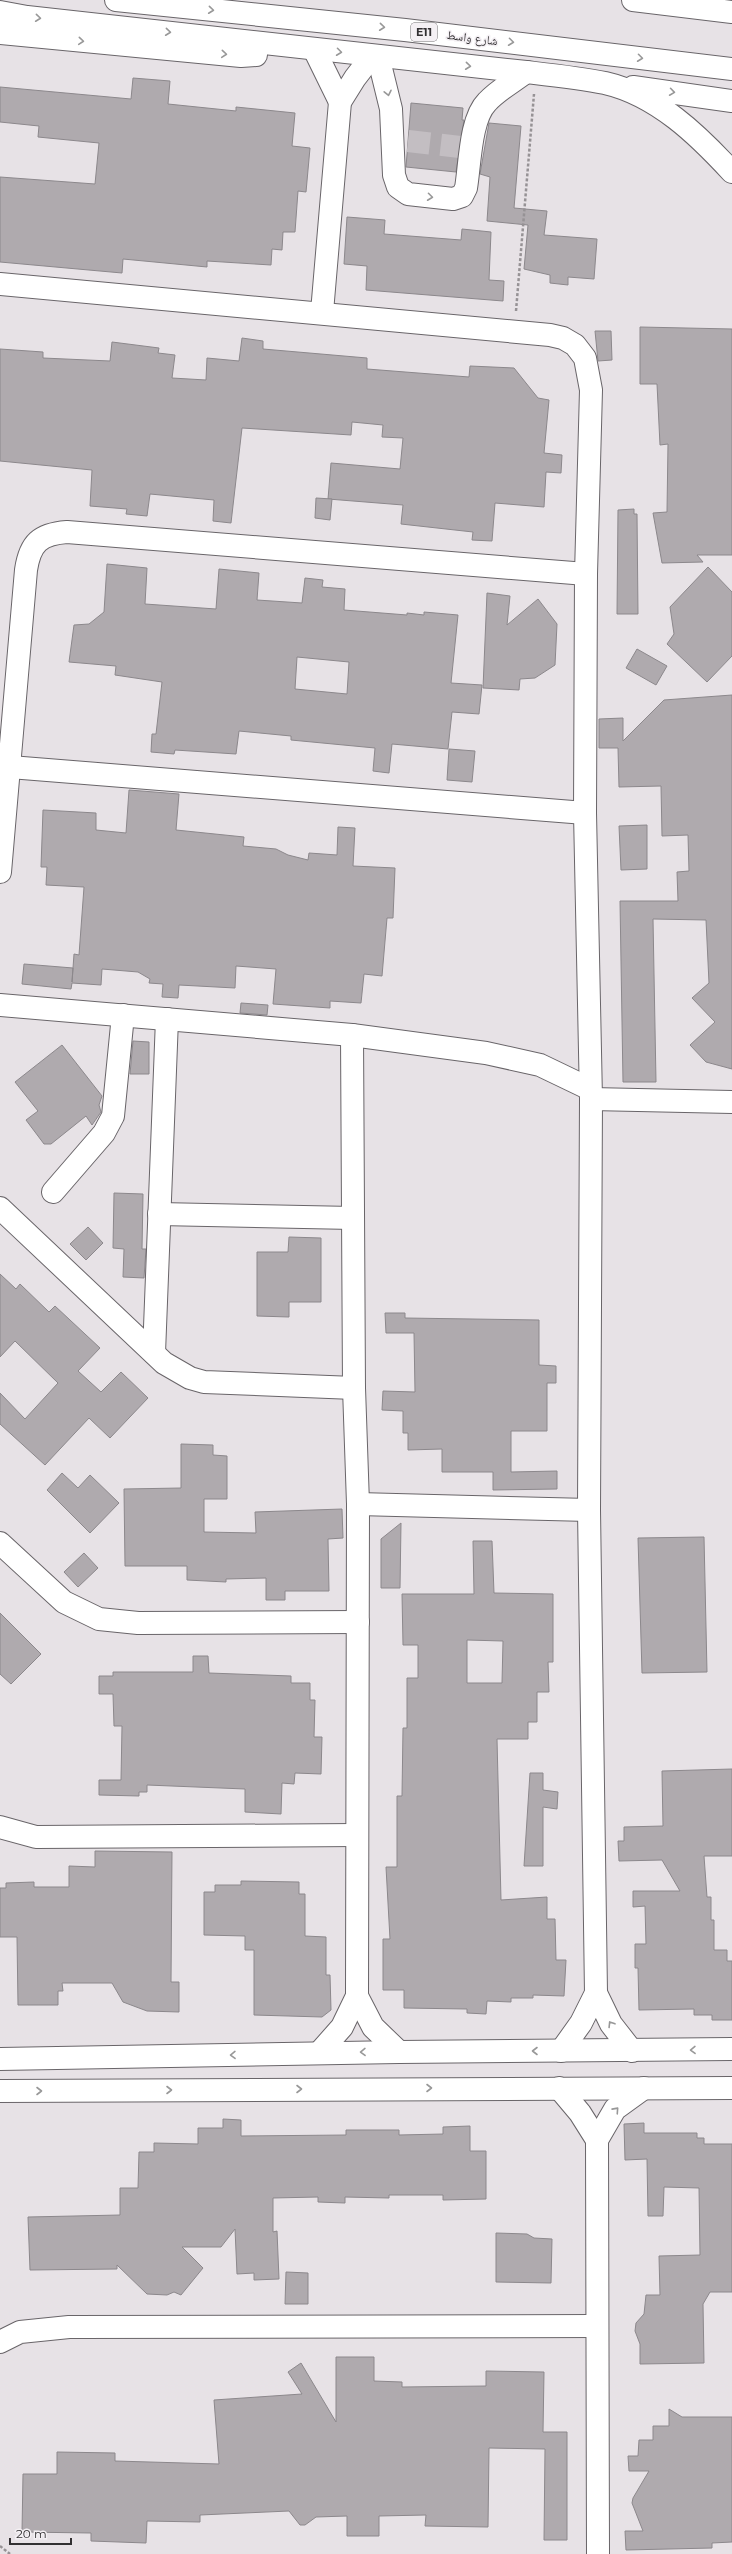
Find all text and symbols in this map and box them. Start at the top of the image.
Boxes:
one-way arrow [208,5,214,14]
one-way arrow [35,14,41,23]
one-way arrow [379,23,385,32]
road number: E11 [411,23,437,41]
street label: شارع واسط [445,27,499,49]
one-way arrow [165,28,171,37]
one-way arrow [78,36,84,45]
one-way arrow [508,37,514,46]
one-way arrow [335,47,342,56]
one-way arrow [221,50,227,59]
one-way arrow [637,53,643,62]
one-way arrow [465,61,471,70]
one-way arrow [669,87,676,96]
one-way arrow [384,90,392,97]
one-way arrow [427,192,433,201]
one-way arrow [609,2021,616,2028]
one-way arrow [690,2046,696,2054]
one-way arrow [532,2047,538,2055]
one-way arrow [360,2048,366,2056]
one-way arrow [230,2050,236,2059]
one-way arrow [426,2084,432,2093]
one-way arrow [296,2085,302,2093]
one-way arrow [166,2086,172,2094]
one-way arrow [36,2087,42,2095]
one-way arrow [611,2107,619,2115]
scale bar [10,2520,71,2546]
text: 20 m [16,2526,47,2541]

